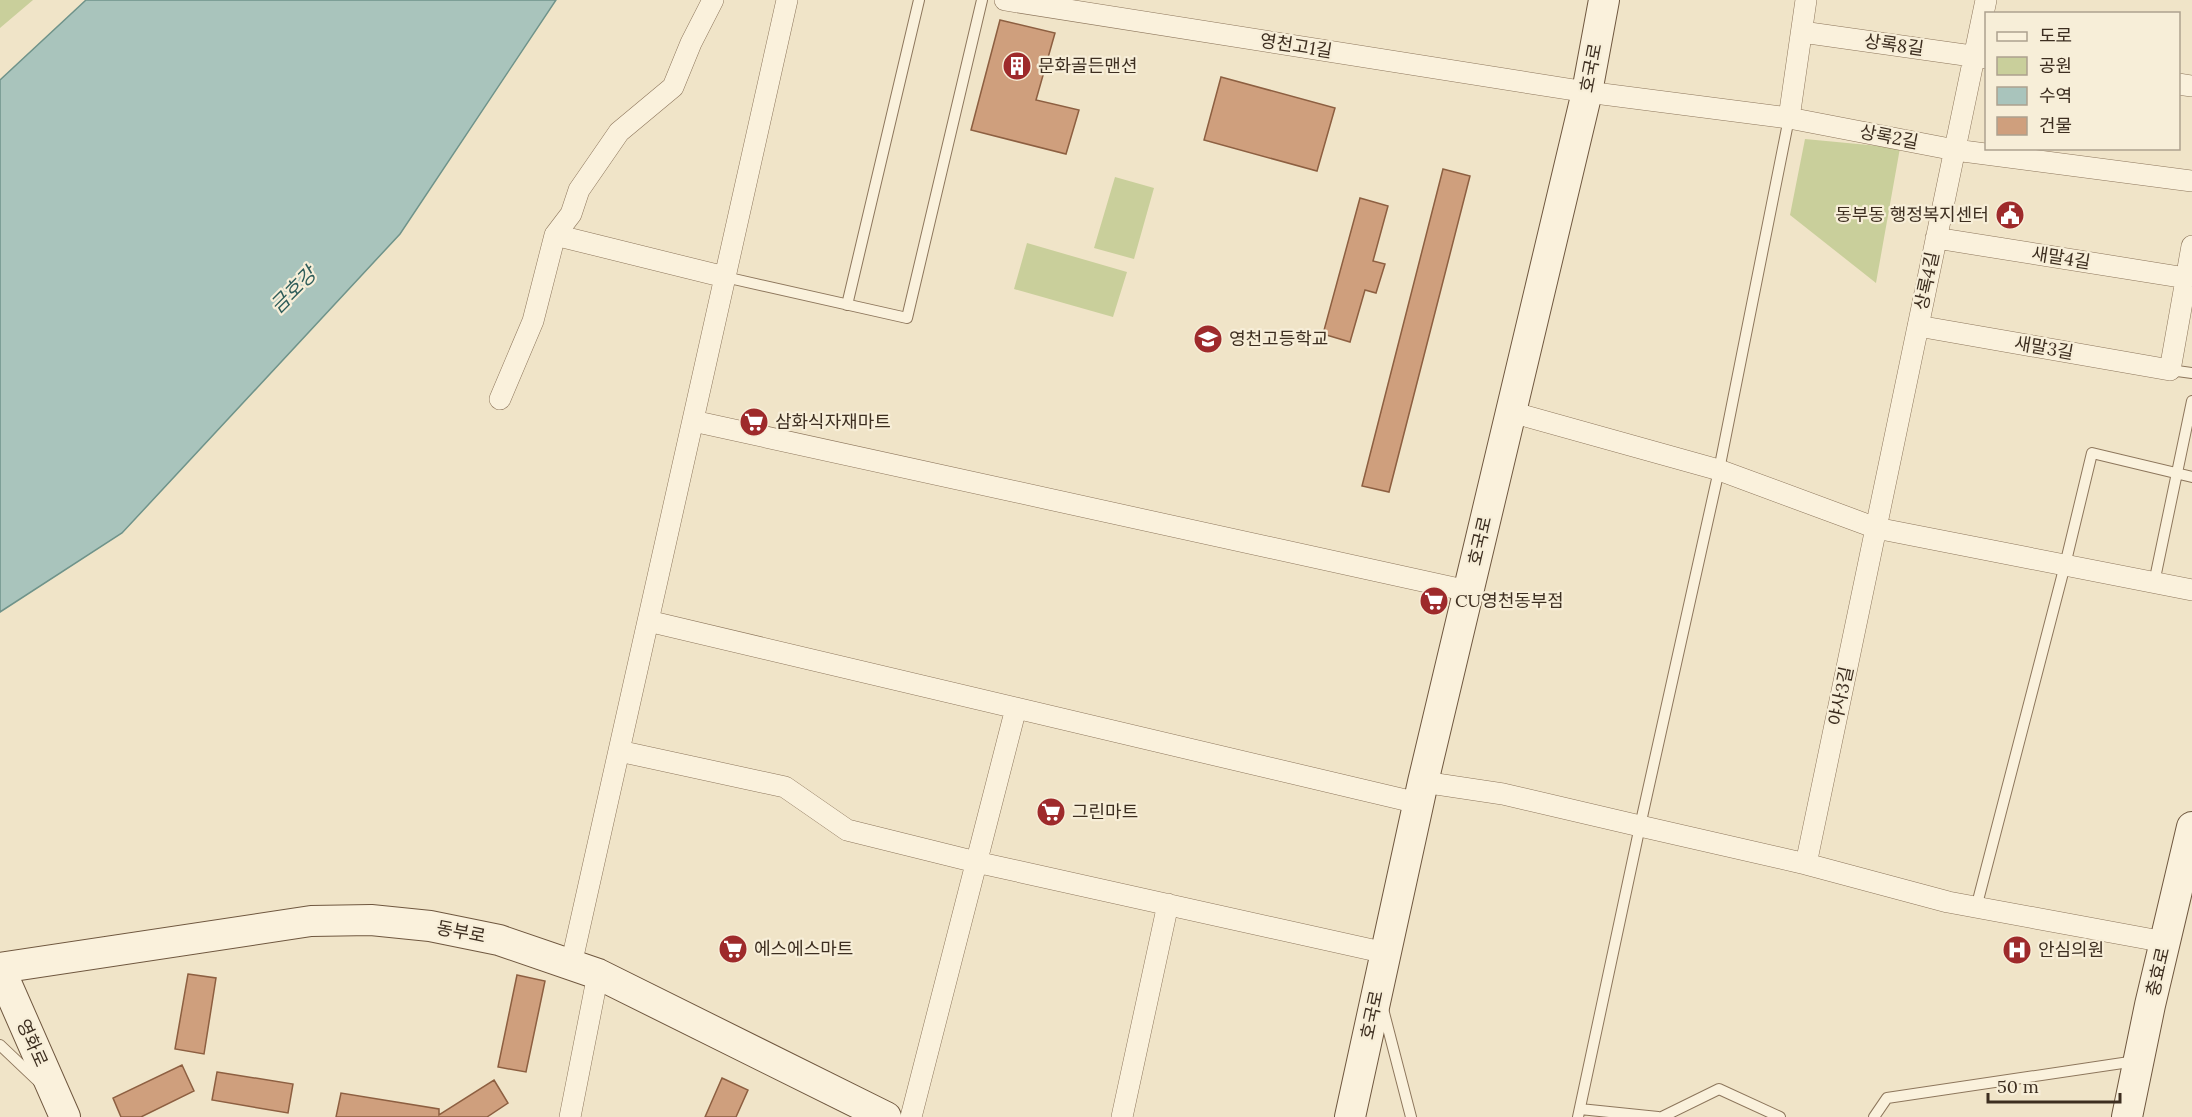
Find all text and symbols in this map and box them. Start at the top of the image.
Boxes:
legend [1985,12,2180,150]
text: 도로 [2039,24,2072,47]
street label: 영천고1길 [1258,28,1334,63]
street label: 상록8길 [1863,29,1925,60]
street label: 호국로 [1574,41,1607,94]
building icon: 문화골든맨션 [1001,50,1033,82]
place label: 문화골든맨션 [1038,54,1137,77]
text: 공원 [2039,54,2072,77]
text: 수역 [2039,84,2072,107]
text: 건물 [2039,114,2072,137]
street label: 상록2길 [1858,120,1920,153]
public building icon: 동부동 행정복지센터 [1994,199,2026,231]
place label: 동부동 행정복지센터 [1835,203,1989,226]
street label: 새말4길 [2030,241,2092,274]
street label: 상록4길 [1909,249,1944,312]
water label: 금호강 [264,259,323,318]
school or university icon: 영천고등학교 [1192,323,1224,355]
place label: 영천고등학교 [1229,327,1328,350]
street label: 새말3길 [2013,331,2075,364]
supermarket icon: 삼화식자재마트 [738,406,770,438]
place label: 삼화식자재마트 [775,410,891,433]
street label: 호국로 [1463,514,1496,568]
supermarket icon: CU영천동부점 [1418,585,1450,617]
place label: CU영천동부점 [1455,589,1564,612]
street label: 야사3길 [1823,664,1858,727]
supermarket icon: 그린마트 [1035,796,1067,828]
place label: 그린마트 [1072,800,1138,823]
street label: 동부로 [435,915,488,948]
supermarket icon: 에스에스마트 [717,933,749,965]
hospital icon: 안심의원 [2001,934,2033,966]
place label: 에스에스마트 [754,937,853,960]
place label: 안심의원 [2038,938,2104,961]
street label: 충효로 [2141,945,2174,999]
street label: 호국로 [1355,988,1388,1042]
street label: 영화로 [12,1015,53,1070]
scale bar [1988,1066,2120,1104]
text: 50 m [1997,1075,2039,1098]

